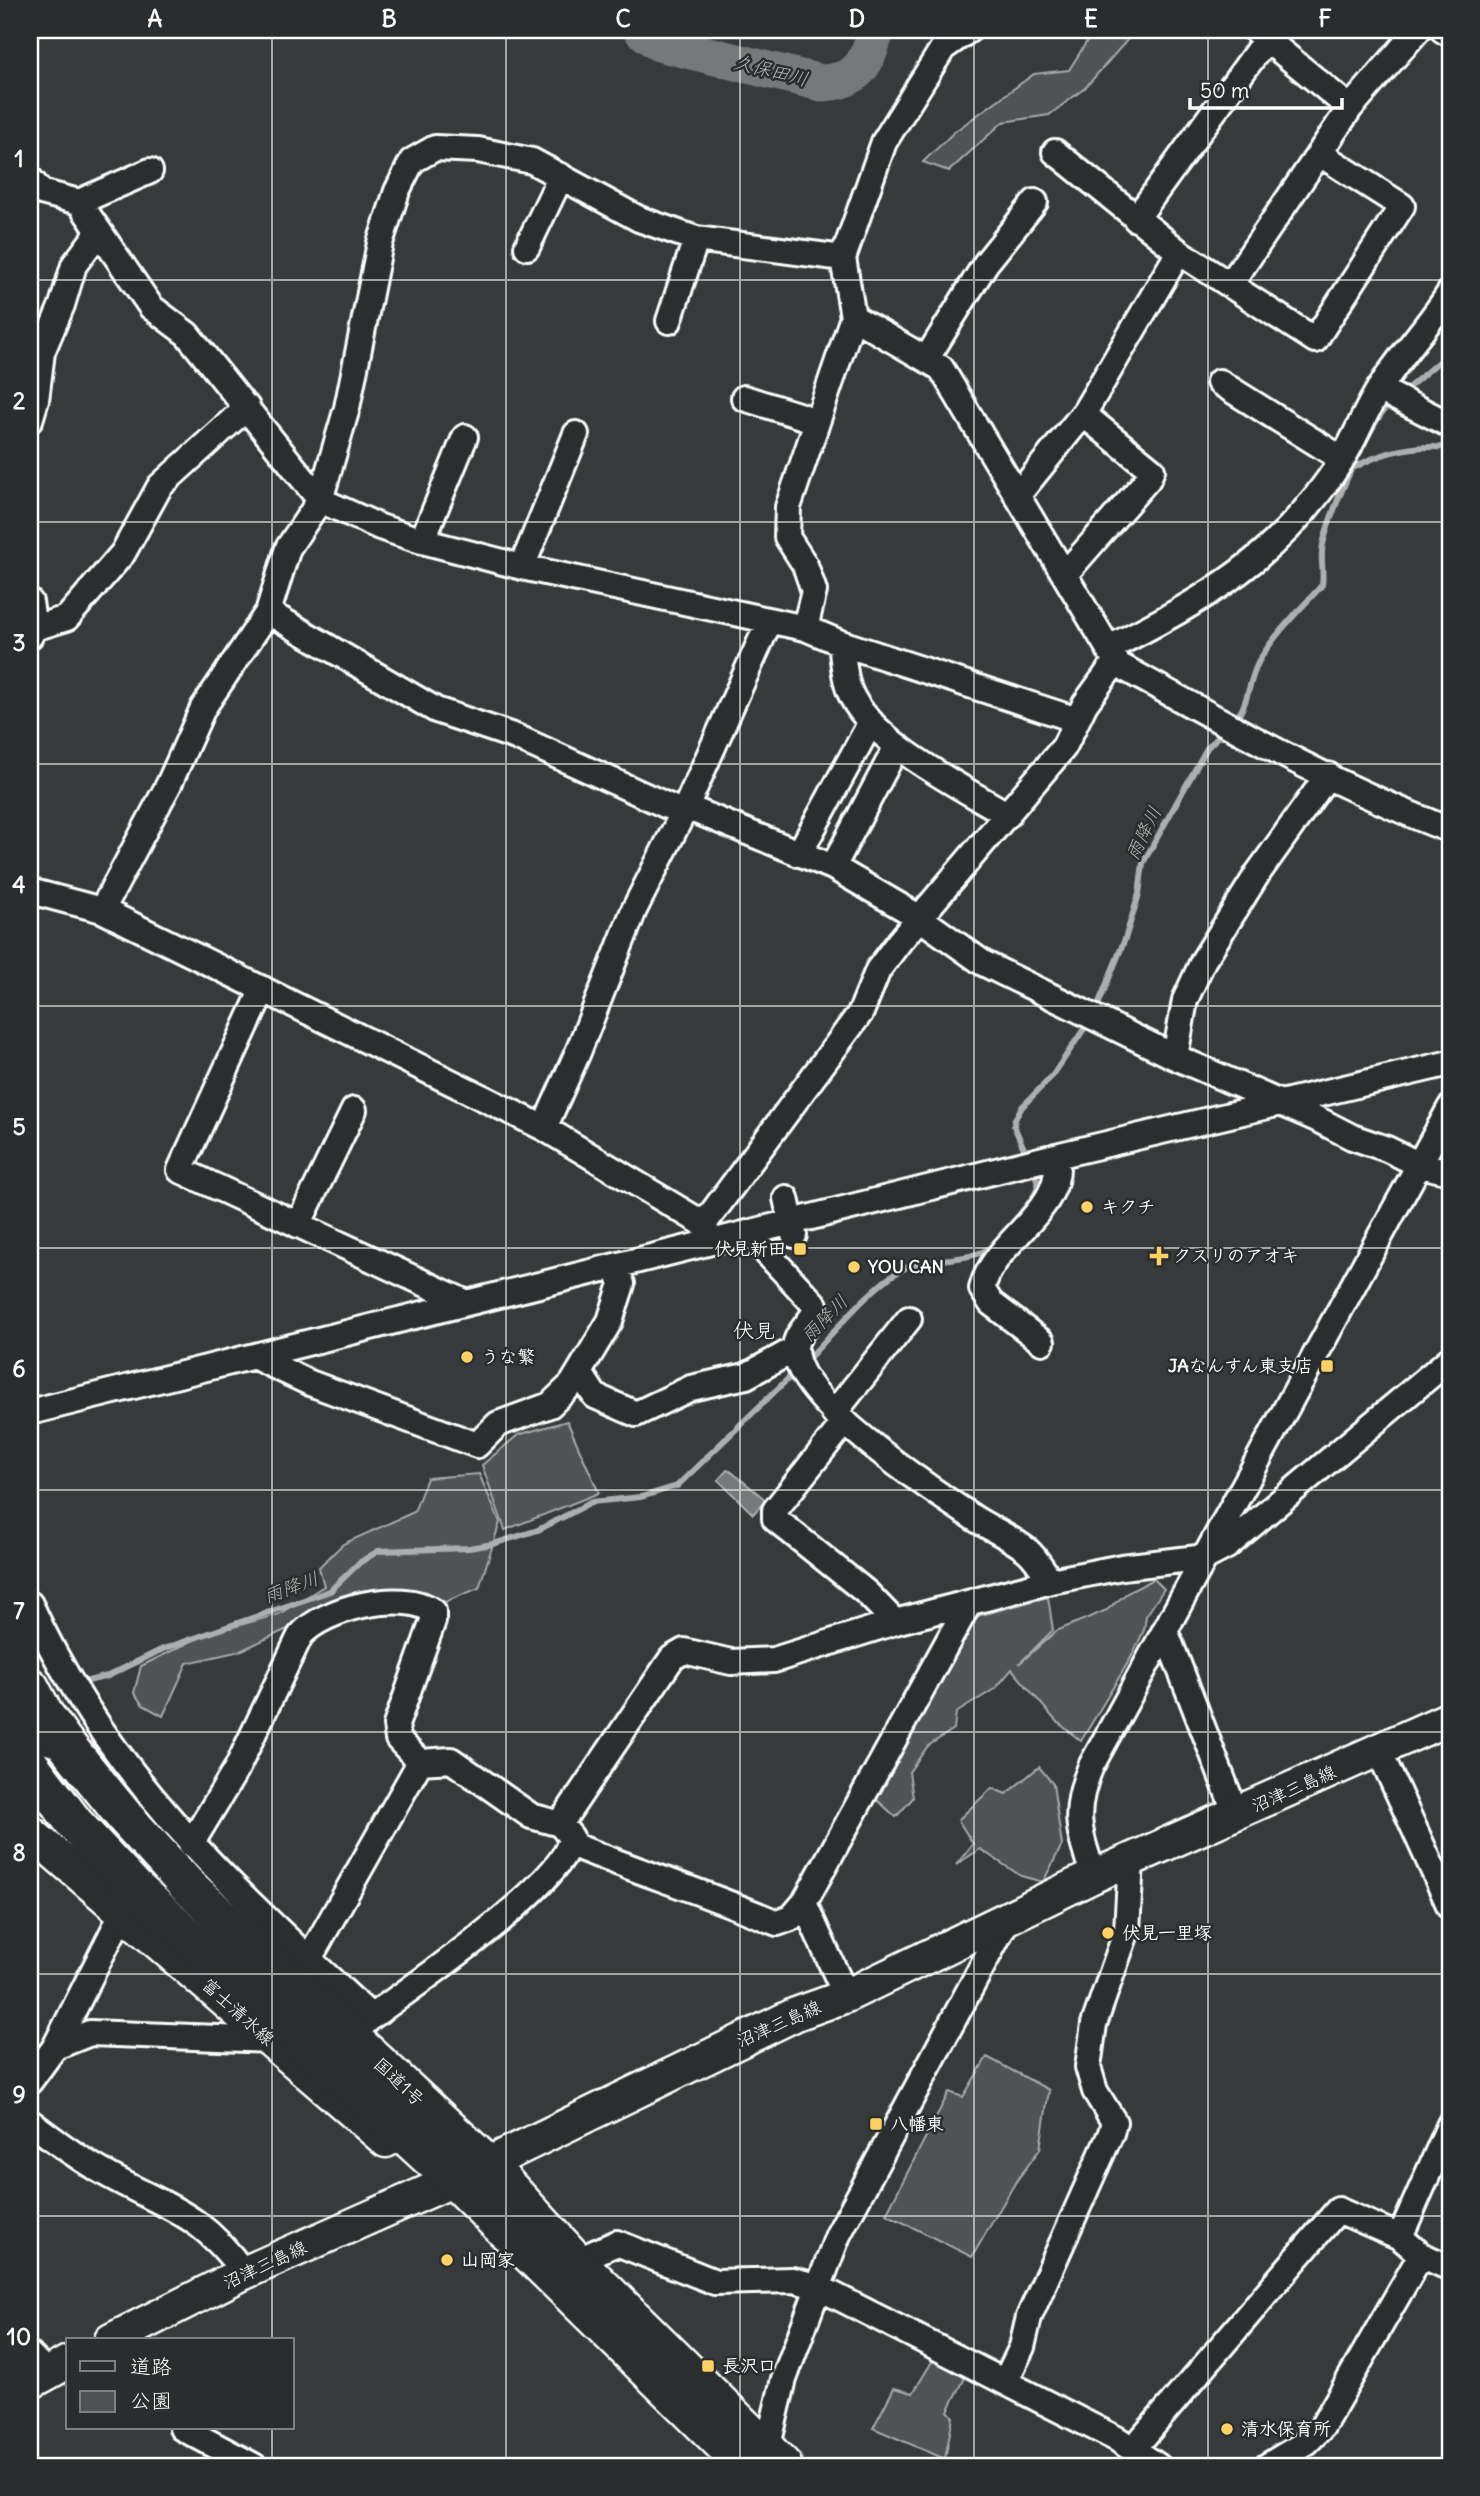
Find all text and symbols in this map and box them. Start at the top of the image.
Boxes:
text: A [148,4,163,33]
text: B [381,4,397,33]
text: C [615,4,631,33]
text: D [849,4,865,33]
text: E [1084,4,1098,33]
text: F [1318,4,1332,33]
water label: 久保田川 [731,49,811,91]
scale bar [1190,66,1342,110]
text: 50 m [1200,77,1249,104]
text: 1 [14,144,24,173]
text: 2 [13,386,26,415]
text: 3 [12,628,26,657]
water label: 雨降川 [1120,802,1166,864]
text: 4 [12,870,26,899]
text: 5 [12,1112,26,1141]
place label: キクチ [1101,1195,1155,1218]
marker: キクチ [1079,1199,1095,1215]
place label: 伏見新田 [714,1237,786,1260]
marker: 伏見新田 [792,1241,808,1257]
place label: クスリのアオキ [1173,1244,1299,1267]
marker: クスリのアオキ [1151,1248,1167,1264]
place label: YOU CAN [867,1255,944,1278]
marker: YOU CAN [846,1259,862,1275]
water label: 雨降川 [795,1289,853,1347]
district label: 伏見 [733,1317,775,1344]
place label: うな繁 [481,1345,535,1368]
marker: うな繁 [459,1349,475,1365]
text: 6 [12,1354,26,1383]
place label: JAなんすん東支店 [1168,1354,1313,1377]
marker: JAなんすん東支店 [1319,1358,1335,1374]
water label: 雨降川 [260,1566,322,1608]
text: 7 [13,1596,25,1625]
street label: 沼津三島線 [1248,1760,1340,1817]
text: 8 [12,1838,26,1867]
place label: 伏見一里塚 [1122,1921,1212,1944]
marker: 伏見一里塚 [1100,1925,1116,1941]
street label: 富士清水線 [197,1973,279,2050]
street label: 沼津三島線 [733,1995,825,2052]
street label: 国道1号 [369,2052,430,2111]
text: 9 [12,2080,26,2109]
place label: 八幡東 [890,2112,944,2135]
marker: 八幡東 [868,2116,884,2132]
street label: 沼津三島線 [219,2235,310,2294]
place label: 山岡家 [461,2248,515,2271]
marker: 山岡家 [439,2252,455,2268]
text: 10 [7,2322,31,2351]
legend [66,2338,294,2430]
text: 道路 [130,2353,172,2380]
place label: 長沢口 [722,2354,776,2377]
marker: 長沢口 [700,2358,716,2374]
text: 公園 [130,2387,172,2414]
place label: 清水保育所 [1241,2417,1331,2440]
marker: 清水保育所 [1219,2421,1235,2437]

